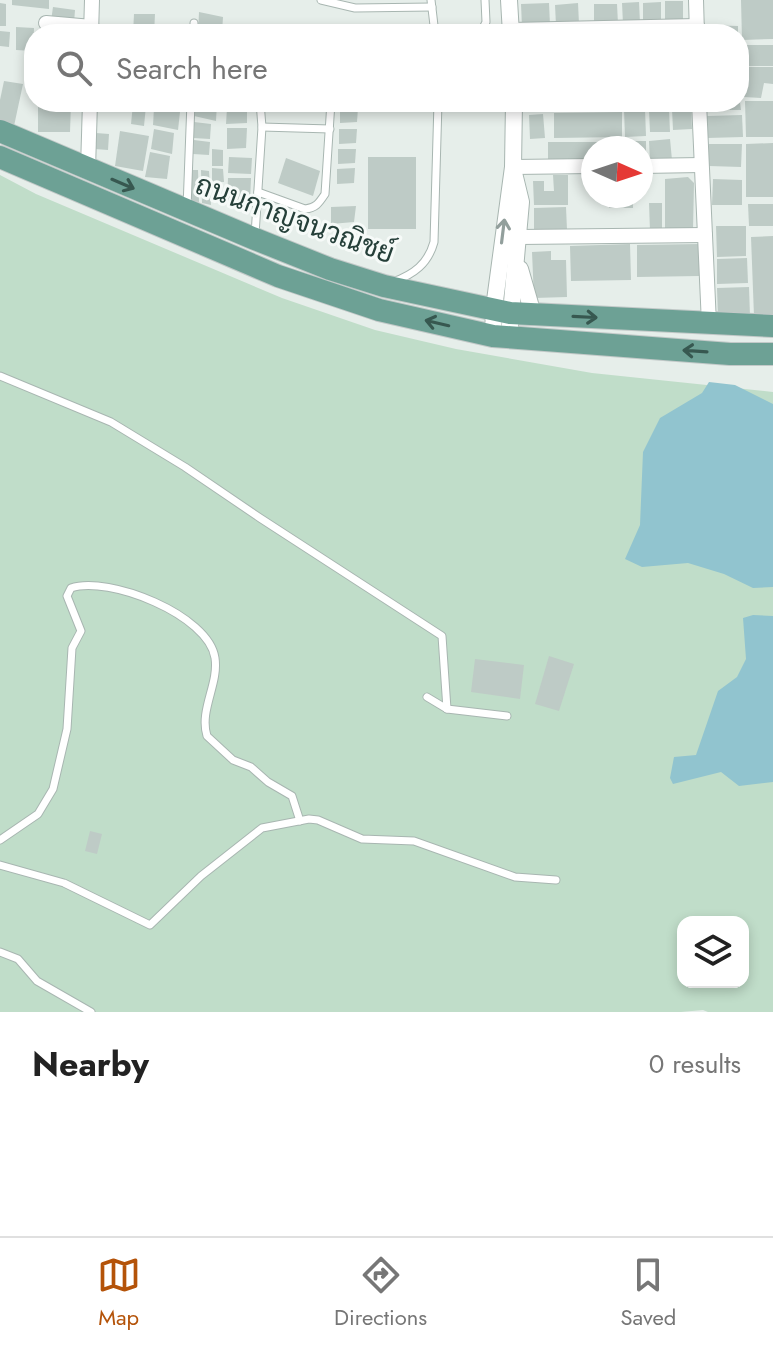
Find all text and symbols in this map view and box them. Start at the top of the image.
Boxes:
search box [24,24,749,112]
icon: search [52,46,96,90]
text: Search here [116,47,268,90]
north arrow [581,136,653,208]
street label: ถนนกาญจนวณิชย์ [190,164,400,274]
one-way arrow [110,178,135,193]
one-way arrow [496,218,511,245]
one-way arrow [571,309,598,324]
one-way arrow [425,315,451,330]
one-way arrow [682,343,709,358]
map controls [677,916,749,988]
button: layers [677,916,749,988]
text: Nearby [32,1040,149,1089]
text: 0 results [649,1045,741,1083]
tab: Map [97,1253,141,1333]
tab: Directions [334,1253,427,1333]
tab: Saved [621,1253,676,1333]

